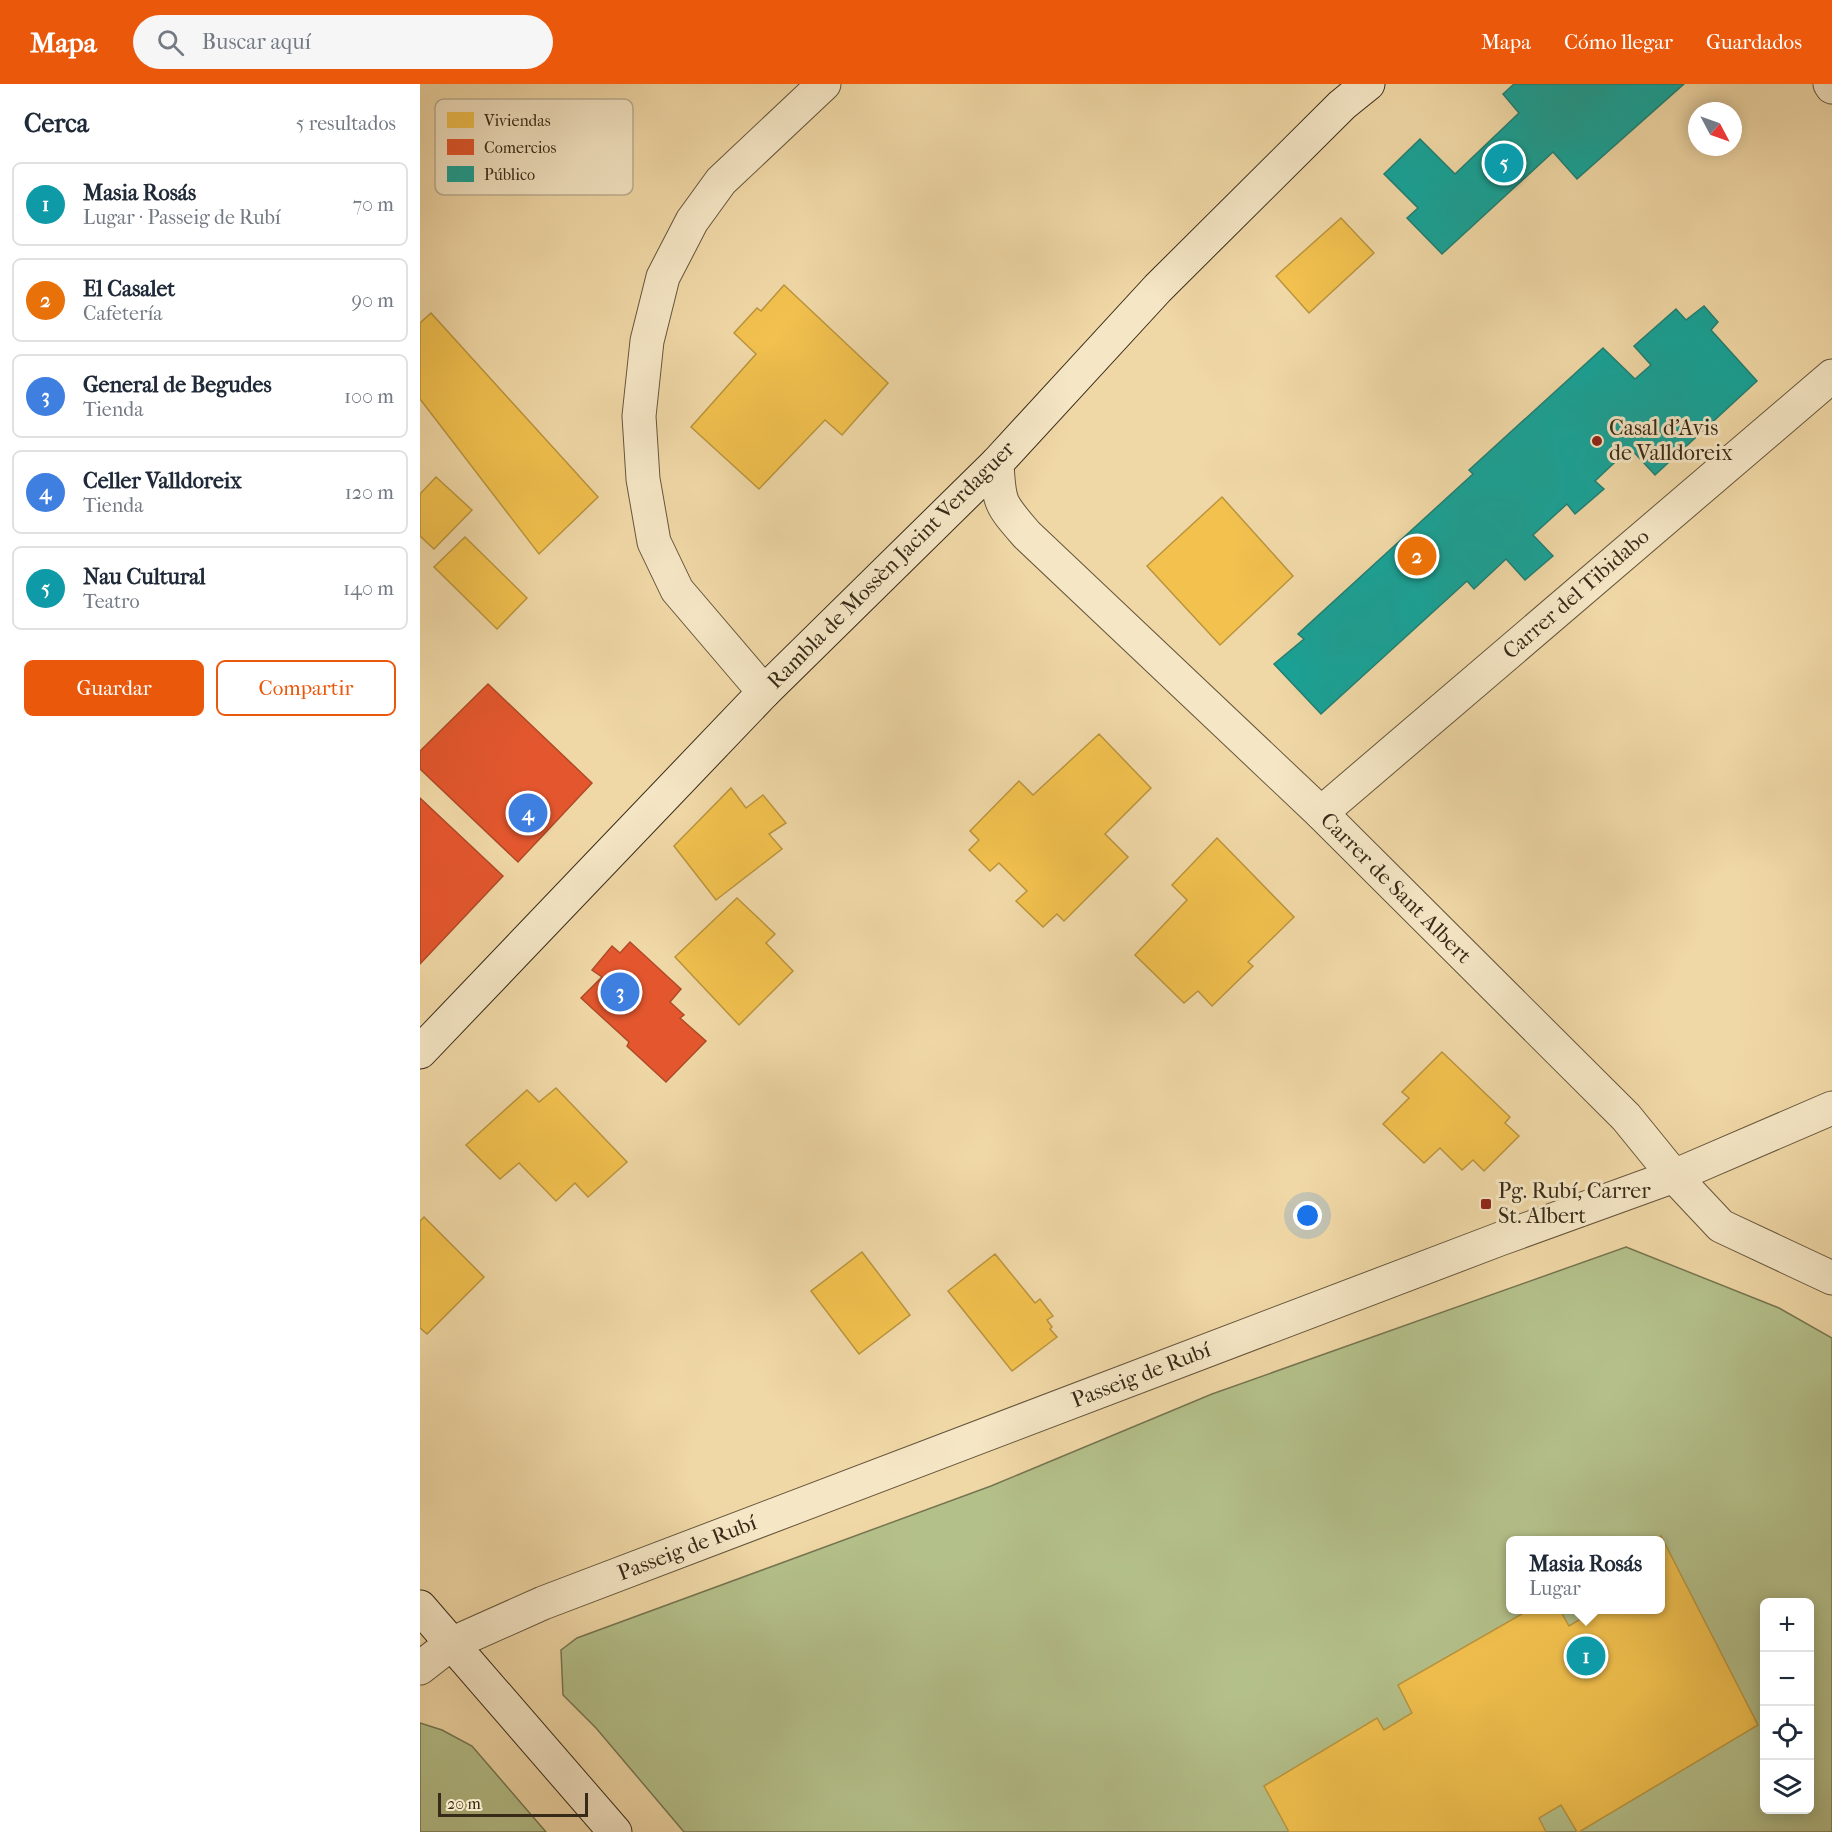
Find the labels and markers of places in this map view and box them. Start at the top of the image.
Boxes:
pin: 5 [1484,140,1524,185]
place label: Casal d'Avis de Valldoreix [1609,415,1733,466]
marker: Casal d'Avis de Valldoreix [1590,434,1604,448]
pin: 2 [1398,534,1436,578]
pin: 4 [508,790,548,836]
pin: 3 [600,970,640,1014]
place label: Pg. Rubí, Carrer St. Albert [1498,1178,1651,1229]
marker: Pg. Rubí, Carrer St. Albert [1479,1197,1493,1211]
pin: 1 [1566,1634,1606,1678]

